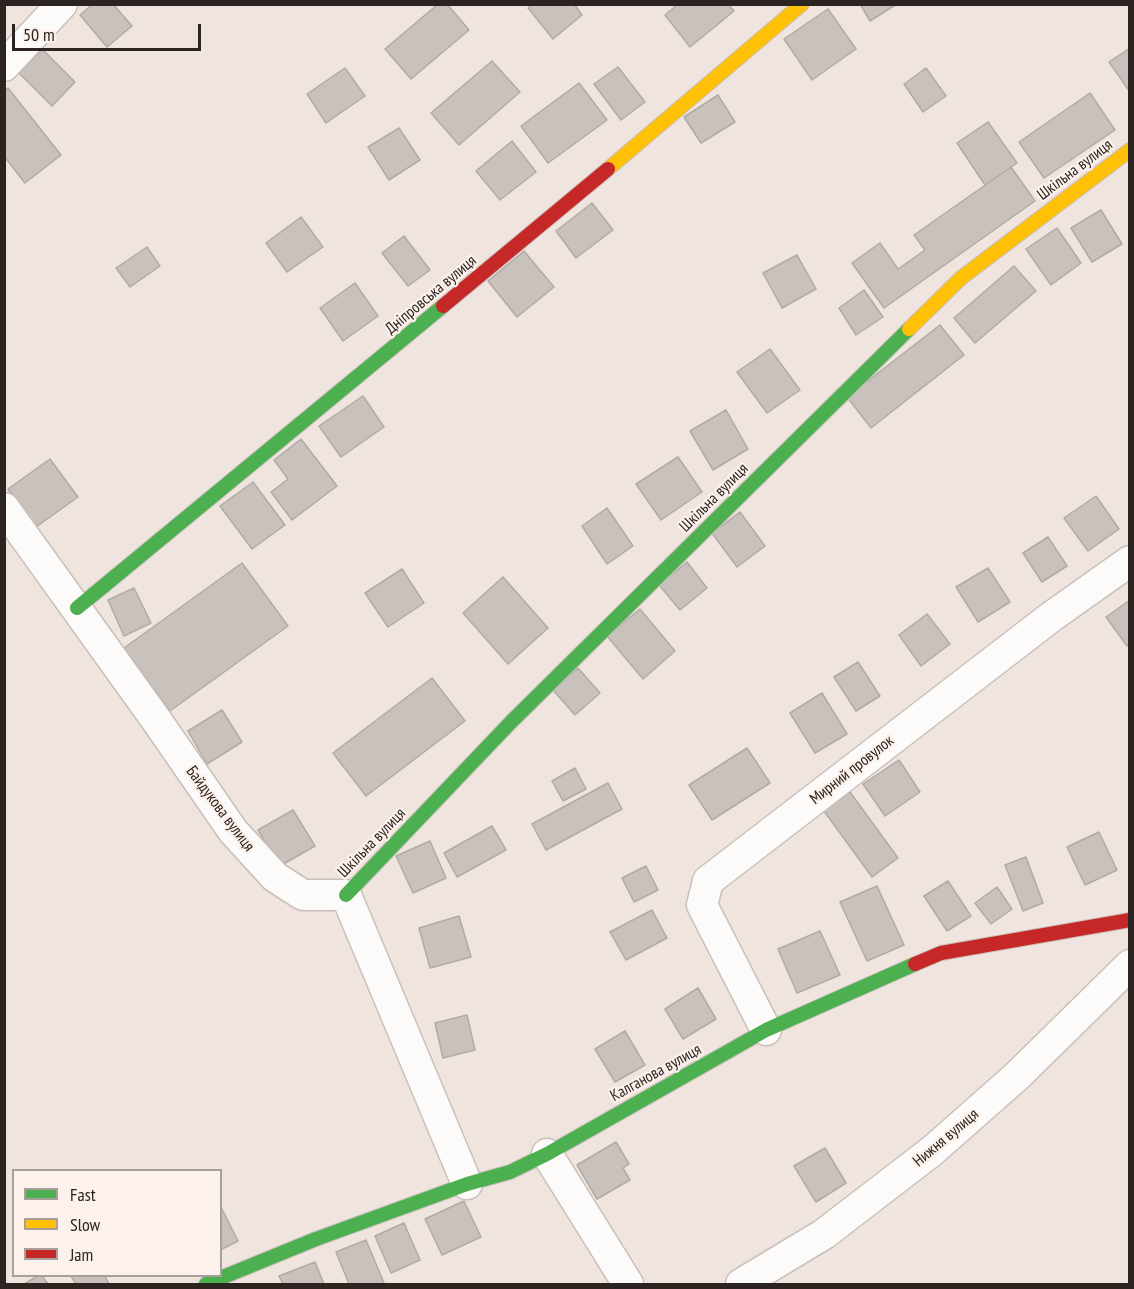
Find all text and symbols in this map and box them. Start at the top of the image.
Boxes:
scale bar [15,12,204,50]
text: 50 m [23,23,55,46]
street label: Шкільна вулиця [1034,135,1116,205]
street label: Дніпровська вулиця [382,251,480,339]
street label: Шкільна вулиця [676,460,752,536]
street label: Мирний провулок [806,731,898,809]
street label: Байдукова вулиця [182,763,258,855]
street label: Шкільна вулиця [334,804,410,882]
street label: Калганова вулиця [607,1040,705,1106]
street label: Нижня вулиця [909,1105,983,1171]
legend [12,1169,222,1277]
text: Fast [70,1183,96,1206]
text: Slow [70,1213,100,1236]
text: Jam [70,1243,93,1266]

